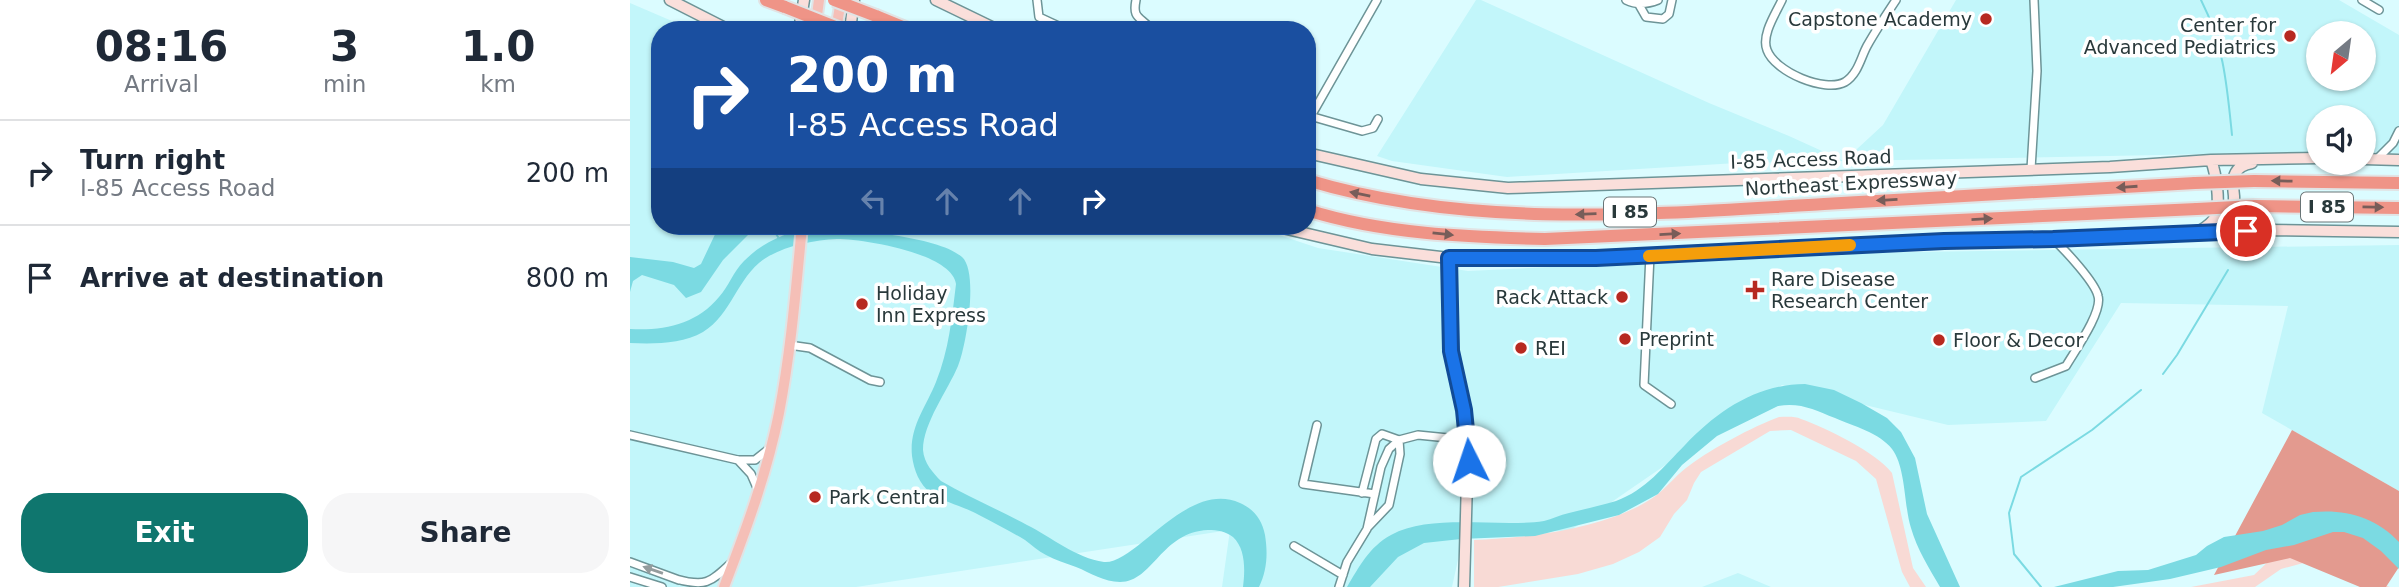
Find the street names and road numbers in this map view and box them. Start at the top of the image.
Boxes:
street label: I-85 Access Road [1730,145,1892,173]
street label: Northeast Expressway [1744,166,1958,200]
road number: I 85 [2301,192,2353,222]
road number: I 85 [1604,197,1656,226]

